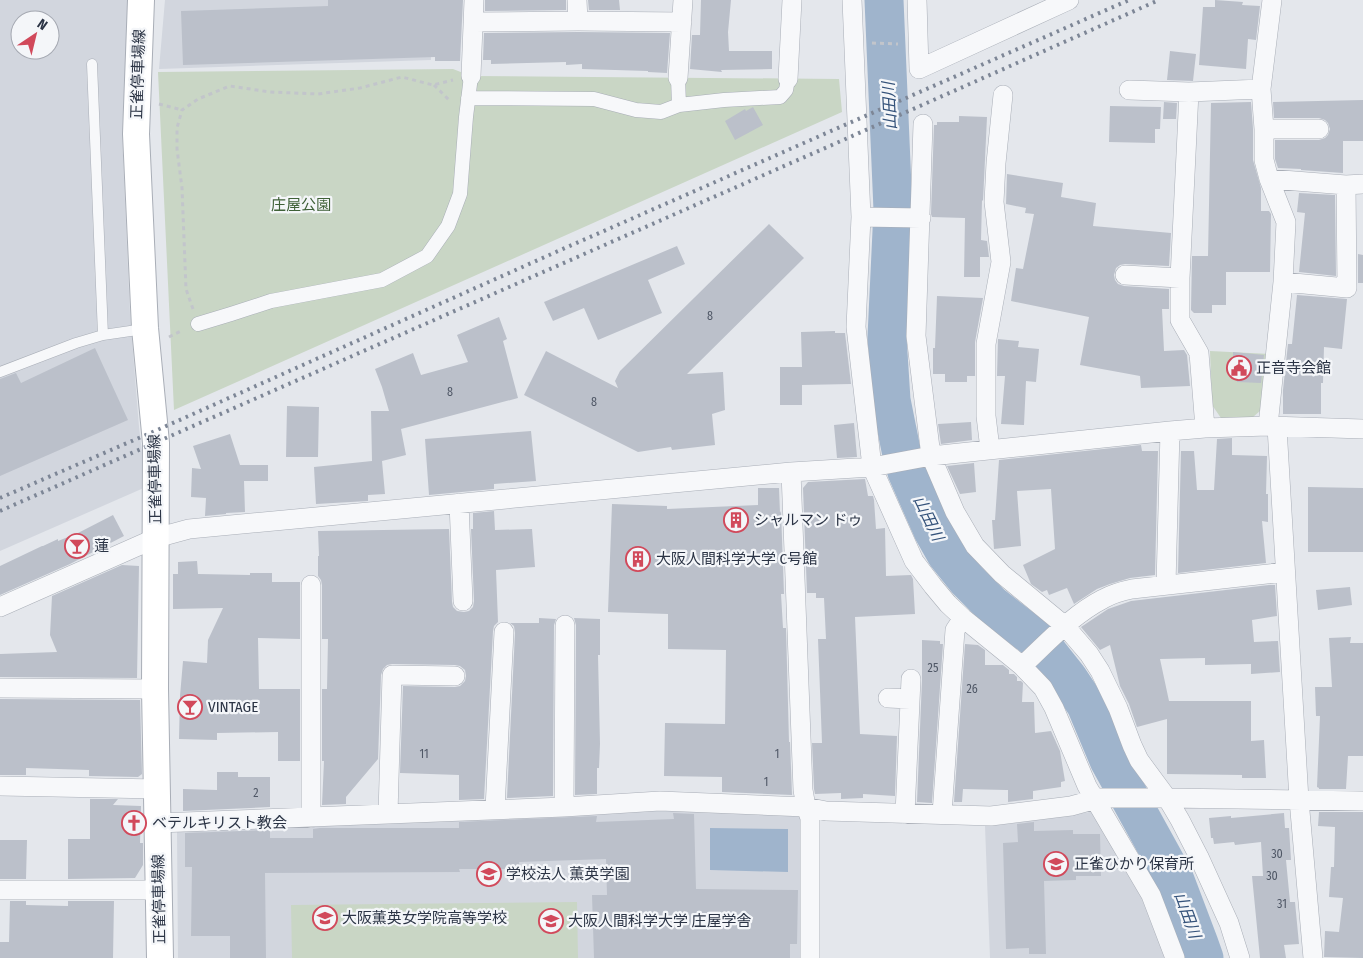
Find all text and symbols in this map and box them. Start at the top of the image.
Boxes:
north arrow [10,10,60,60]
text: N [34,15,50,34]
street label: 正雀停車場線 [127,29,149,119]
water label: 山田川 [879,80,900,130]
park label: 庄屋公園 [271,196,331,214]
house number: 8 [707,309,713,323]
public building icon: 正音寺会館 [1226,355,1252,381]
place label: 正音寺会館 [1256,359,1331,377]
house number: 8 [447,385,453,399]
house number: 8 [591,395,597,409]
street label: 正雀停車場線 [145,434,165,524]
water label: 山田川 [909,492,948,546]
building icon: シャルマン ドゥ [723,507,749,533]
place label: シャルマン ドゥ [754,511,863,529]
bar icon: 蓮 [64,533,90,559]
place label: 蓮 [94,537,109,555]
building icon: 大阪人間科学大学 C号館 [625,546,651,572]
place label: 大阪人間科学大学 C号館 [656,550,817,568]
house number: 25 [928,661,939,675]
house number: 26 [966,682,978,696]
bar icon: VINTAGE [177,694,203,720]
place label: VINTAGE [208,698,258,716]
house number: 11 [419,747,429,761]
house number: 1 [775,747,779,761]
house number: 1 [764,775,768,789]
house number: 2 [253,786,259,800]
church icon: ベテルキリスト教会 [121,810,147,836]
place label: ベテルキリスト教会 [152,814,287,832]
house number: 30 [1271,847,1283,861]
school or university icon: 正雀ひかり保育所 [1043,851,1069,877]
street label: 正雀停車場線 [149,854,169,944]
place label: 正雀ひかり保育所 [1074,855,1194,873]
school or university icon: 学校法人 薫英学園 [476,861,502,887]
place label: 学校法人 薫英学園 [506,865,630,883]
house number: 30 [1266,869,1278,883]
water label: 山田川 [1170,889,1205,943]
house number: 31 [1277,897,1287,911]
school or university icon: 大阪薫英女学院高等学校 [312,905,338,931]
school or university icon: 大阪人間科学大学 庄屋学舎 [538,908,564,934]
place label: 大阪薫英女学院高等学校 [342,909,507,927]
place label: 大阪人間科学大学 庄屋学舎 [568,912,752,930]

